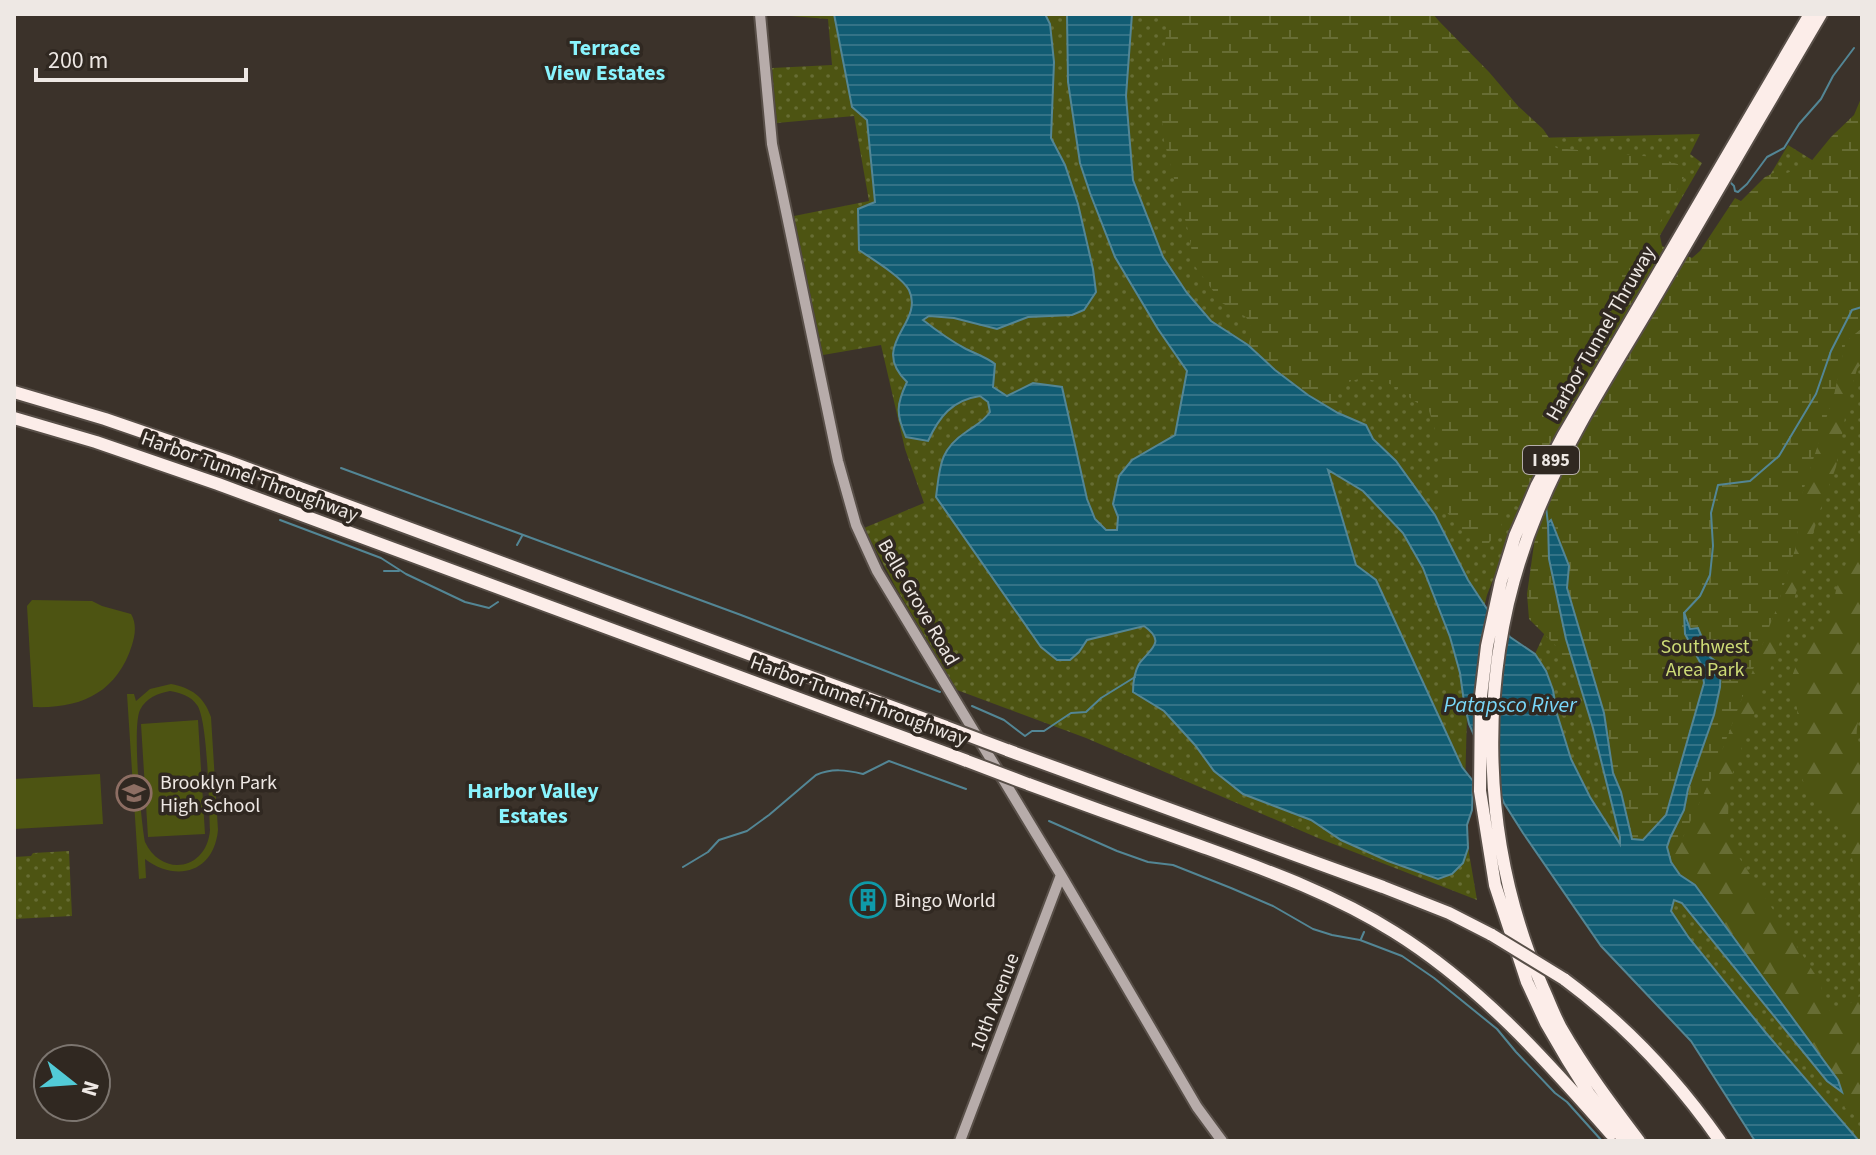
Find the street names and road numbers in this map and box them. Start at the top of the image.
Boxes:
street label: Harbor Tunnel Thruway [1539,240,1663,426]
street label: Harbor Tunnel Throughway [137,425,363,529]
road number: I 895 [1523,446,1579,474]
street label: Belle Grove Road [871,534,966,671]
street label: Harbor Tunnel Throughway [746,649,972,753]
street label: 10th Avenue [963,949,1027,1056]

